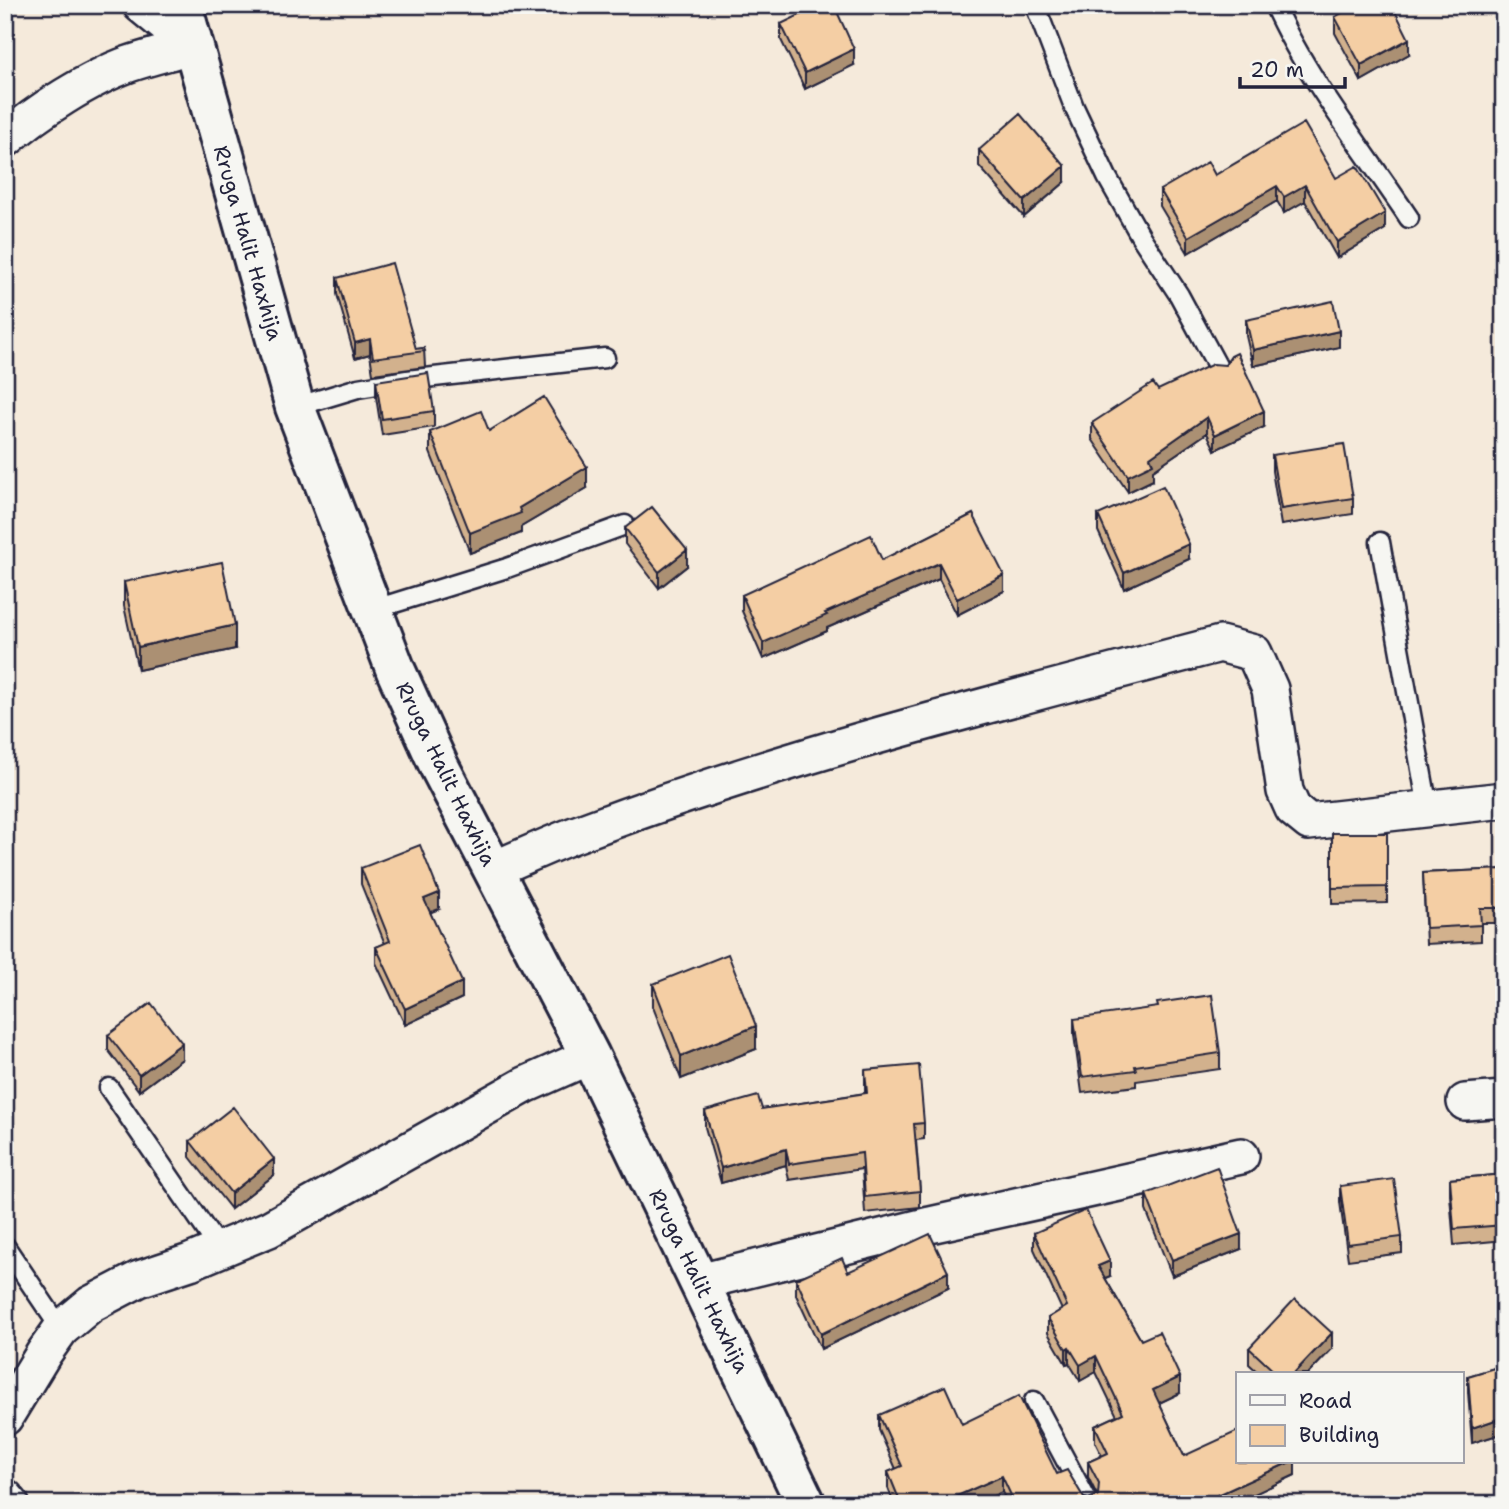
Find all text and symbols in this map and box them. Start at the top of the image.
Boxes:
scale bar [1240,46,1344,90]
text: 20 m [1250,56,1304,84]
street label: Rruga Halit Haxhija [207,142,289,344]
street label: Rruga Halit Haxhija [389,677,503,871]
street label: Rruga Halit Haxhija [642,1184,756,1378]
legend [1236,1372,1464,1464]
text: Road [1299,1387,1352,1415]
text: Building [1299,1421,1379,1449]

